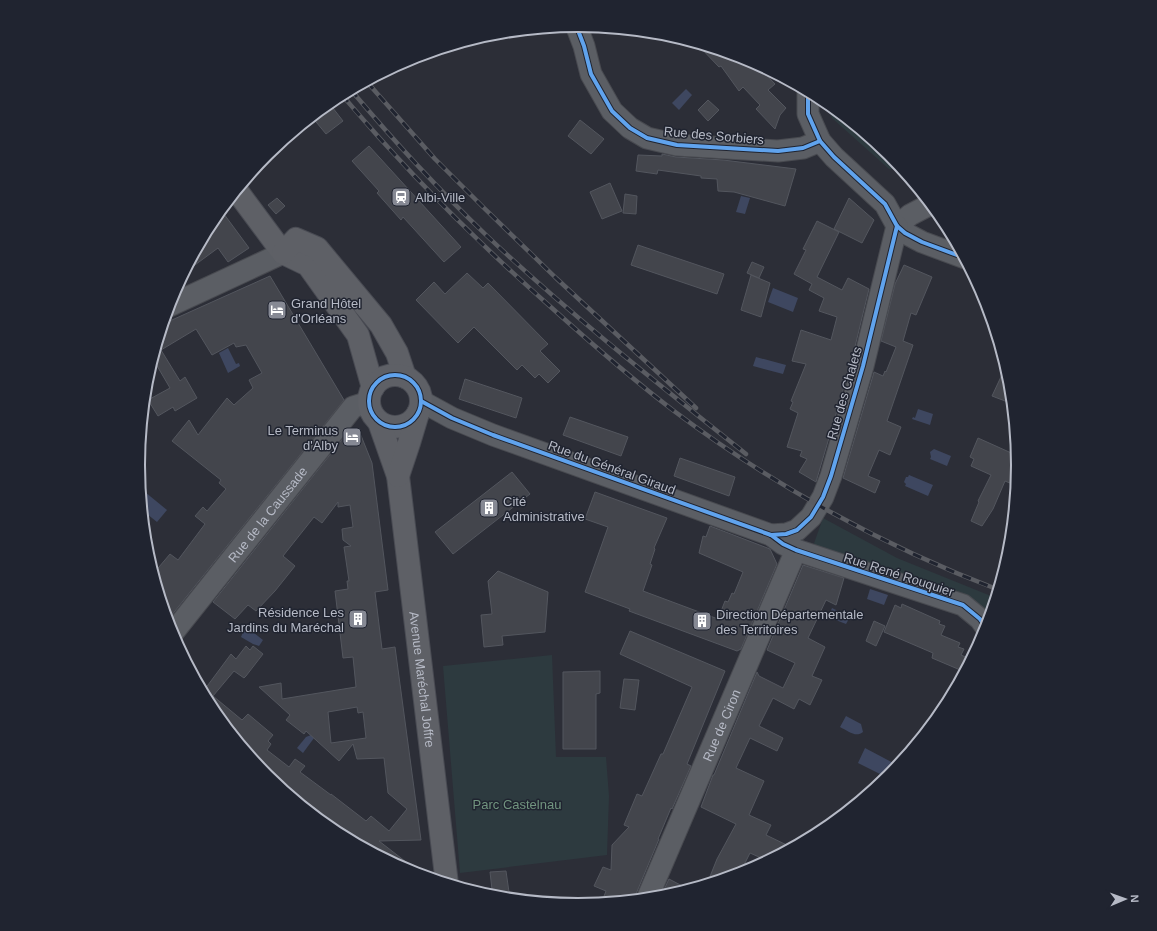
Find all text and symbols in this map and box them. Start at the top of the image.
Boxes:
street label: Rue des Sorbiers [663,124,765,147]
station icon: Albi-Ville [390,186,412,208]
place label: Albi-Ville [415,190,465,205]
place label: Grand Hôtel d'Orléans [291,296,361,326]
hotel icon: Grand Hôtel d'Orléans [266,299,288,321]
street label: Rue des Chalets [824,344,865,441]
place label: Le Terminus d'Alby [267,423,338,453]
hotel icon: Le Terminus d'Alby [341,426,363,448]
street label: Rue du Général Giraud [546,437,678,498]
street label: Rue de la Caussade [225,464,310,565]
place label: Cité Administrative [503,494,585,524]
building icon: Cité Administrative [478,497,500,519]
street label: Rue René Rouquier [842,550,956,600]
place label: Résidence Les Jardins du Maréchal [227,605,344,635]
place label: Direction Départementale des Territoires [716,607,863,637]
building icon: Résidence Les Jardins du Maréchal [347,608,369,630]
street label: Avenue Maréchal Joffre [406,610,438,748]
building icon: Direction Départementale des Territoires [691,610,713,632]
street label: Rue de Ciron [700,687,744,764]
park label: Parc Castelnau [473,797,561,812]
north arrow [1105,879,1145,919]
text: N [1129,894,1141,903]

